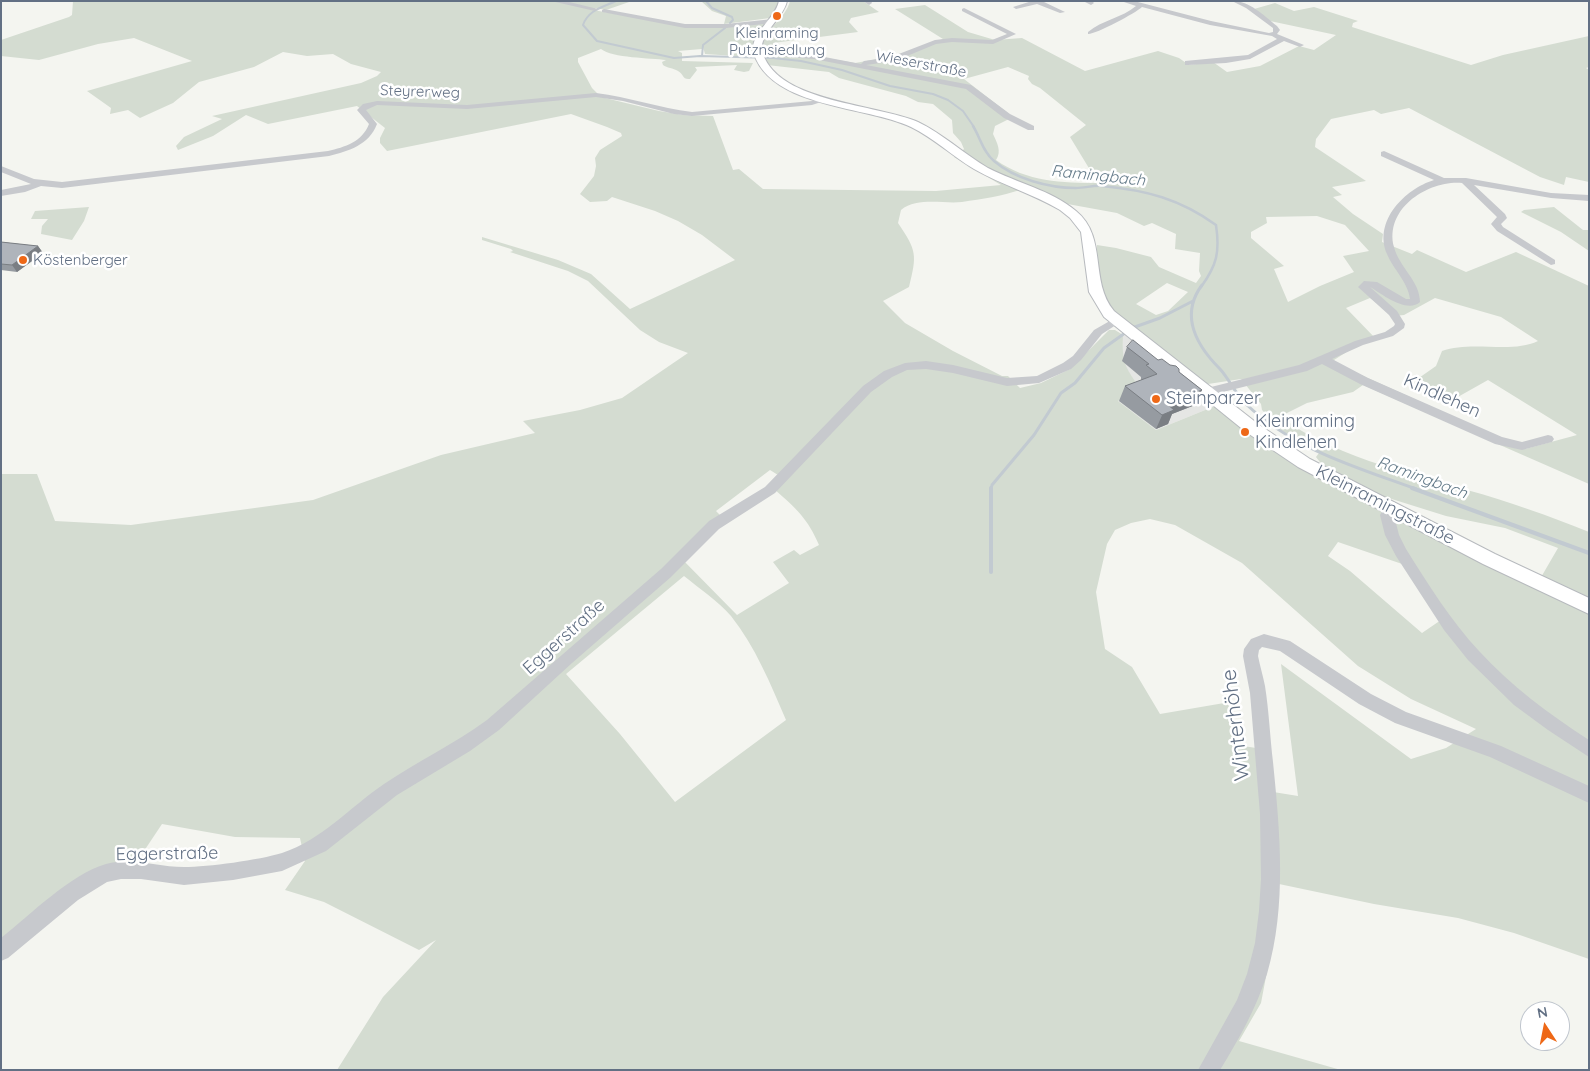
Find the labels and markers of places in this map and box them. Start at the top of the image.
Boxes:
marker: Kleinraming Putznsiedlung [771,10,783,22]
place label: Kleinraming Putznsiedlung [729,24,825,59]
place label: Köstenberger [33,251,128,269]
marker: Köstenberger [17,254,29,266]
place label: Steinparzer [1166,388,1261,410]
marker: Steinparzer [1150,393,1162,405]
place label: Kleinraming Kindlehen [1255,411,1355,454]
marker: Kleinraming Kindlehen [1239,426,1251,438]

